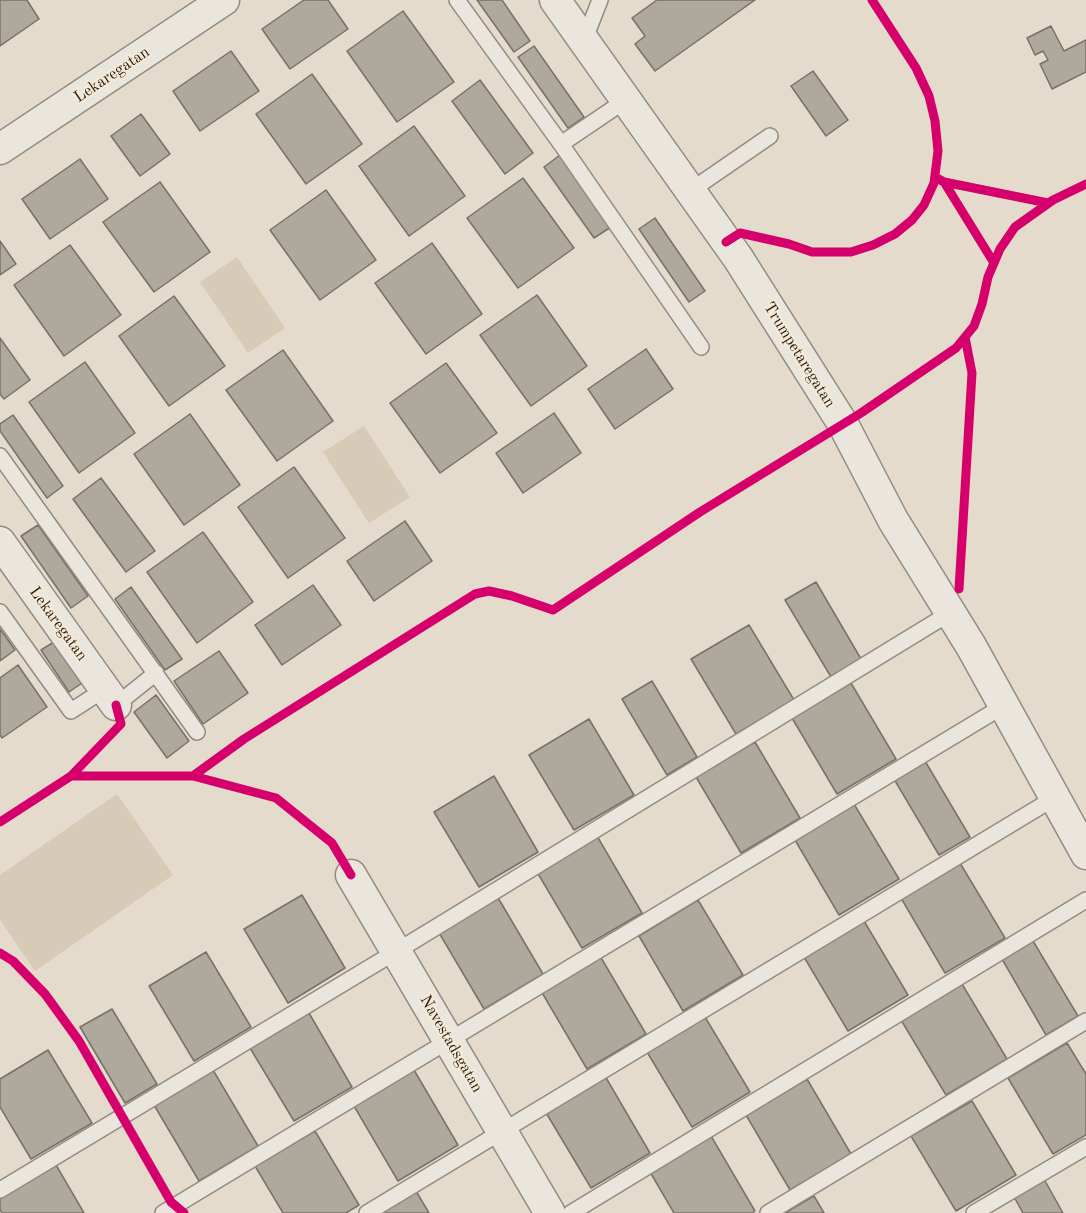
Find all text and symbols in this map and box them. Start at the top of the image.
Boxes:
street label: Lekaregatan [71,43,153,107]
street label: Trumpetaregatan [759,299,839,411]
street label: Lekaregatan [25,583,91,665]
street label: Navestadsgatan [415,992,487,1096]

